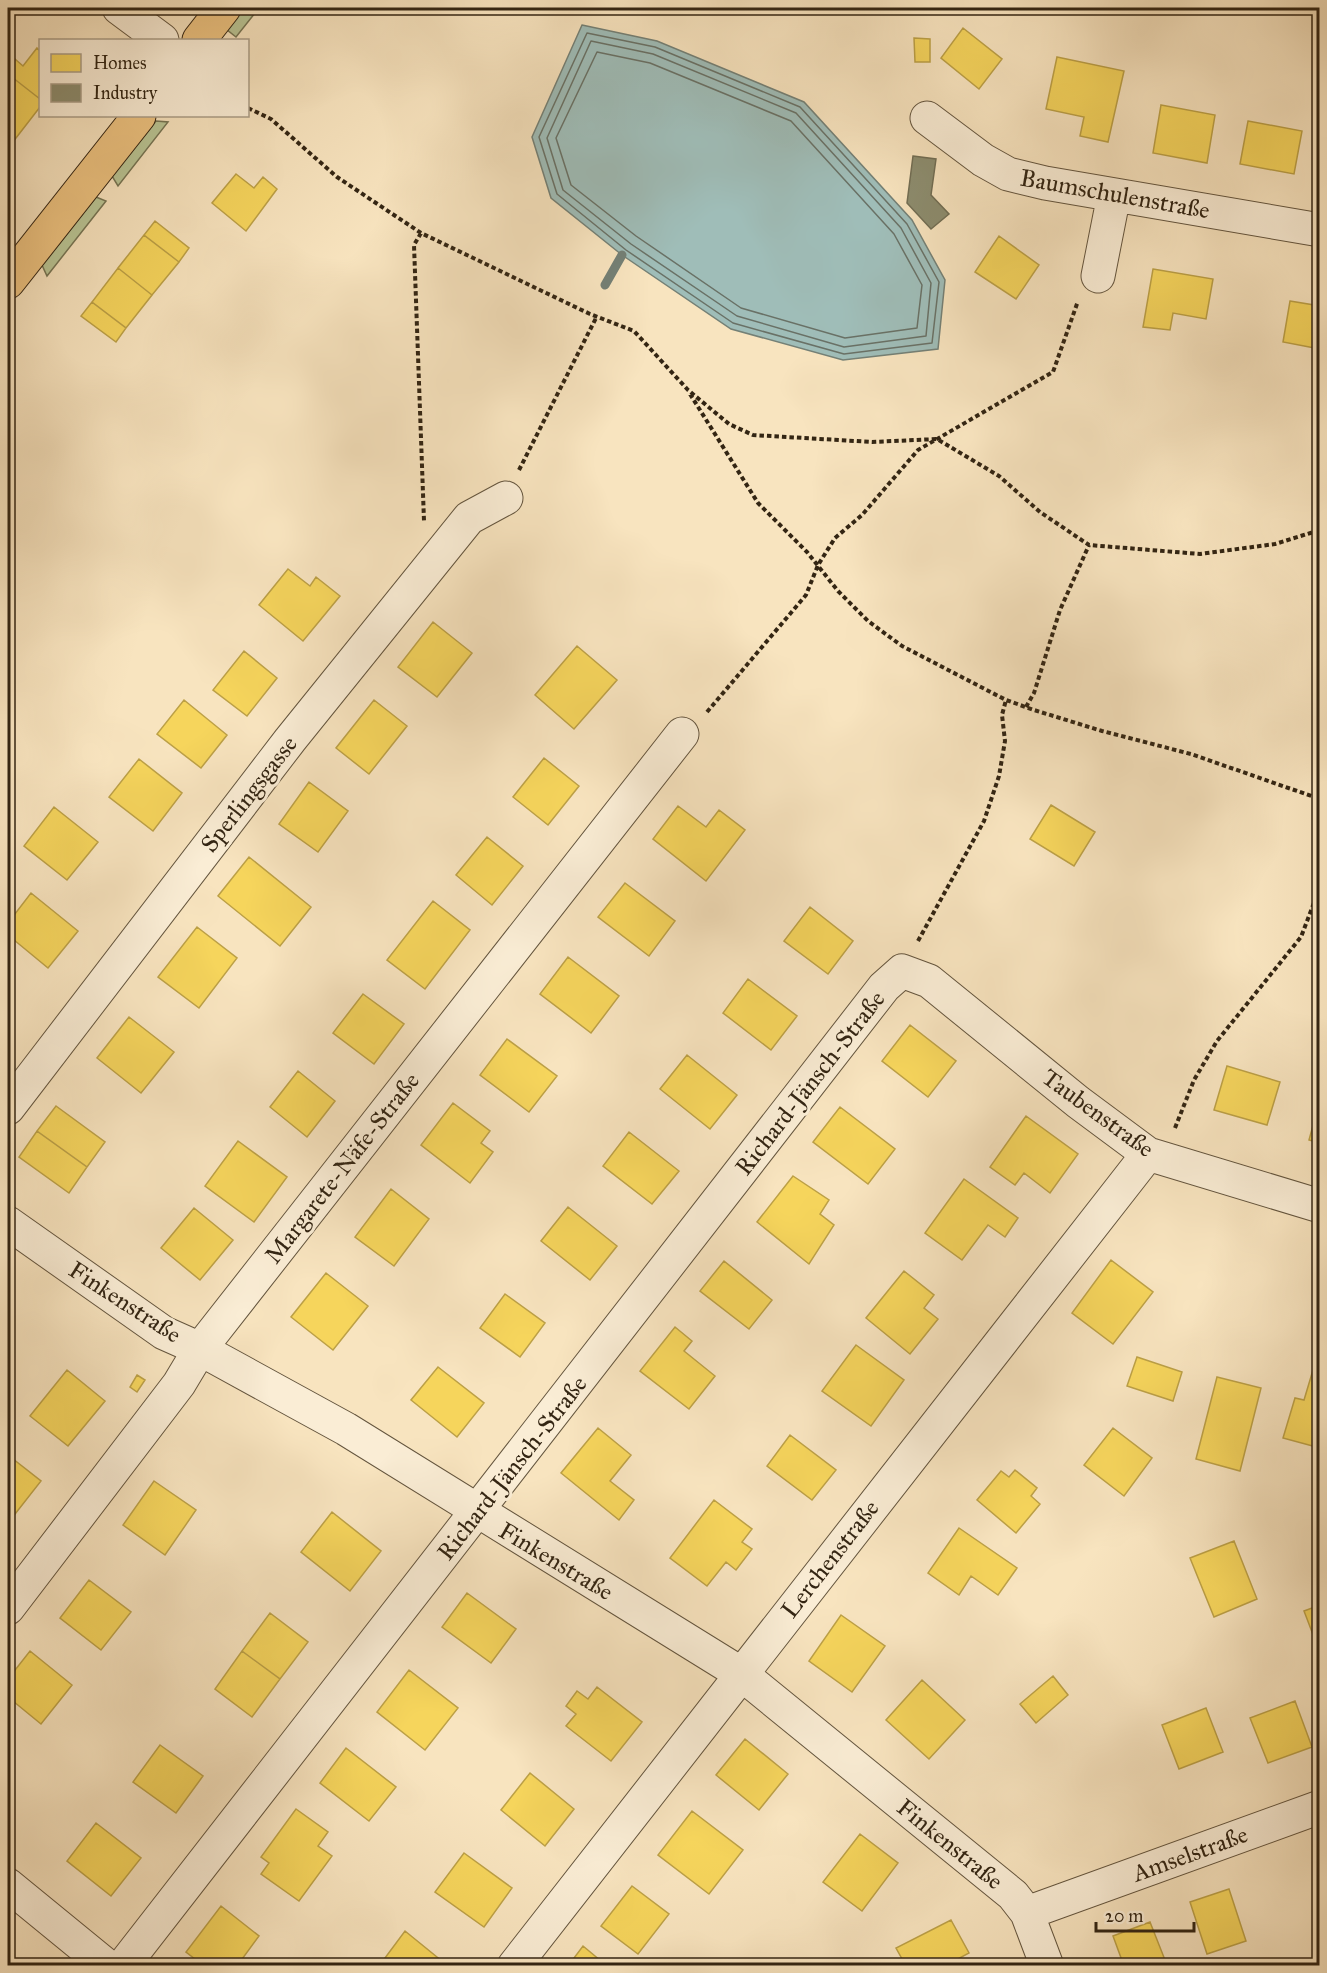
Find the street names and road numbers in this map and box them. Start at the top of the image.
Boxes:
street label: Baumschulenstraße [1018,163,1212,225]
street label: Sperlingsgasse [194,730,304,858]
street label: Richard-Jänsch-Straße [729,985,891,1181]
street label: Taubenstraße [1036,1062,1160,1164]
street label: Margarete-Näfe-Straße [258,1067,426,1269]
street label: Finkenstraße [63,1255,187,1349]
street label: Richard-Jänsch-Straße [431,1370,593,1566]
street label: Lerchenstraße [775,1494,885,1624]
street label: Finkenstraße [493,1515,619,1607]
street label: Finkenstraße [891,1792,1009,1896]
street label: Amselstraße [1127,1819,1252,1889]

